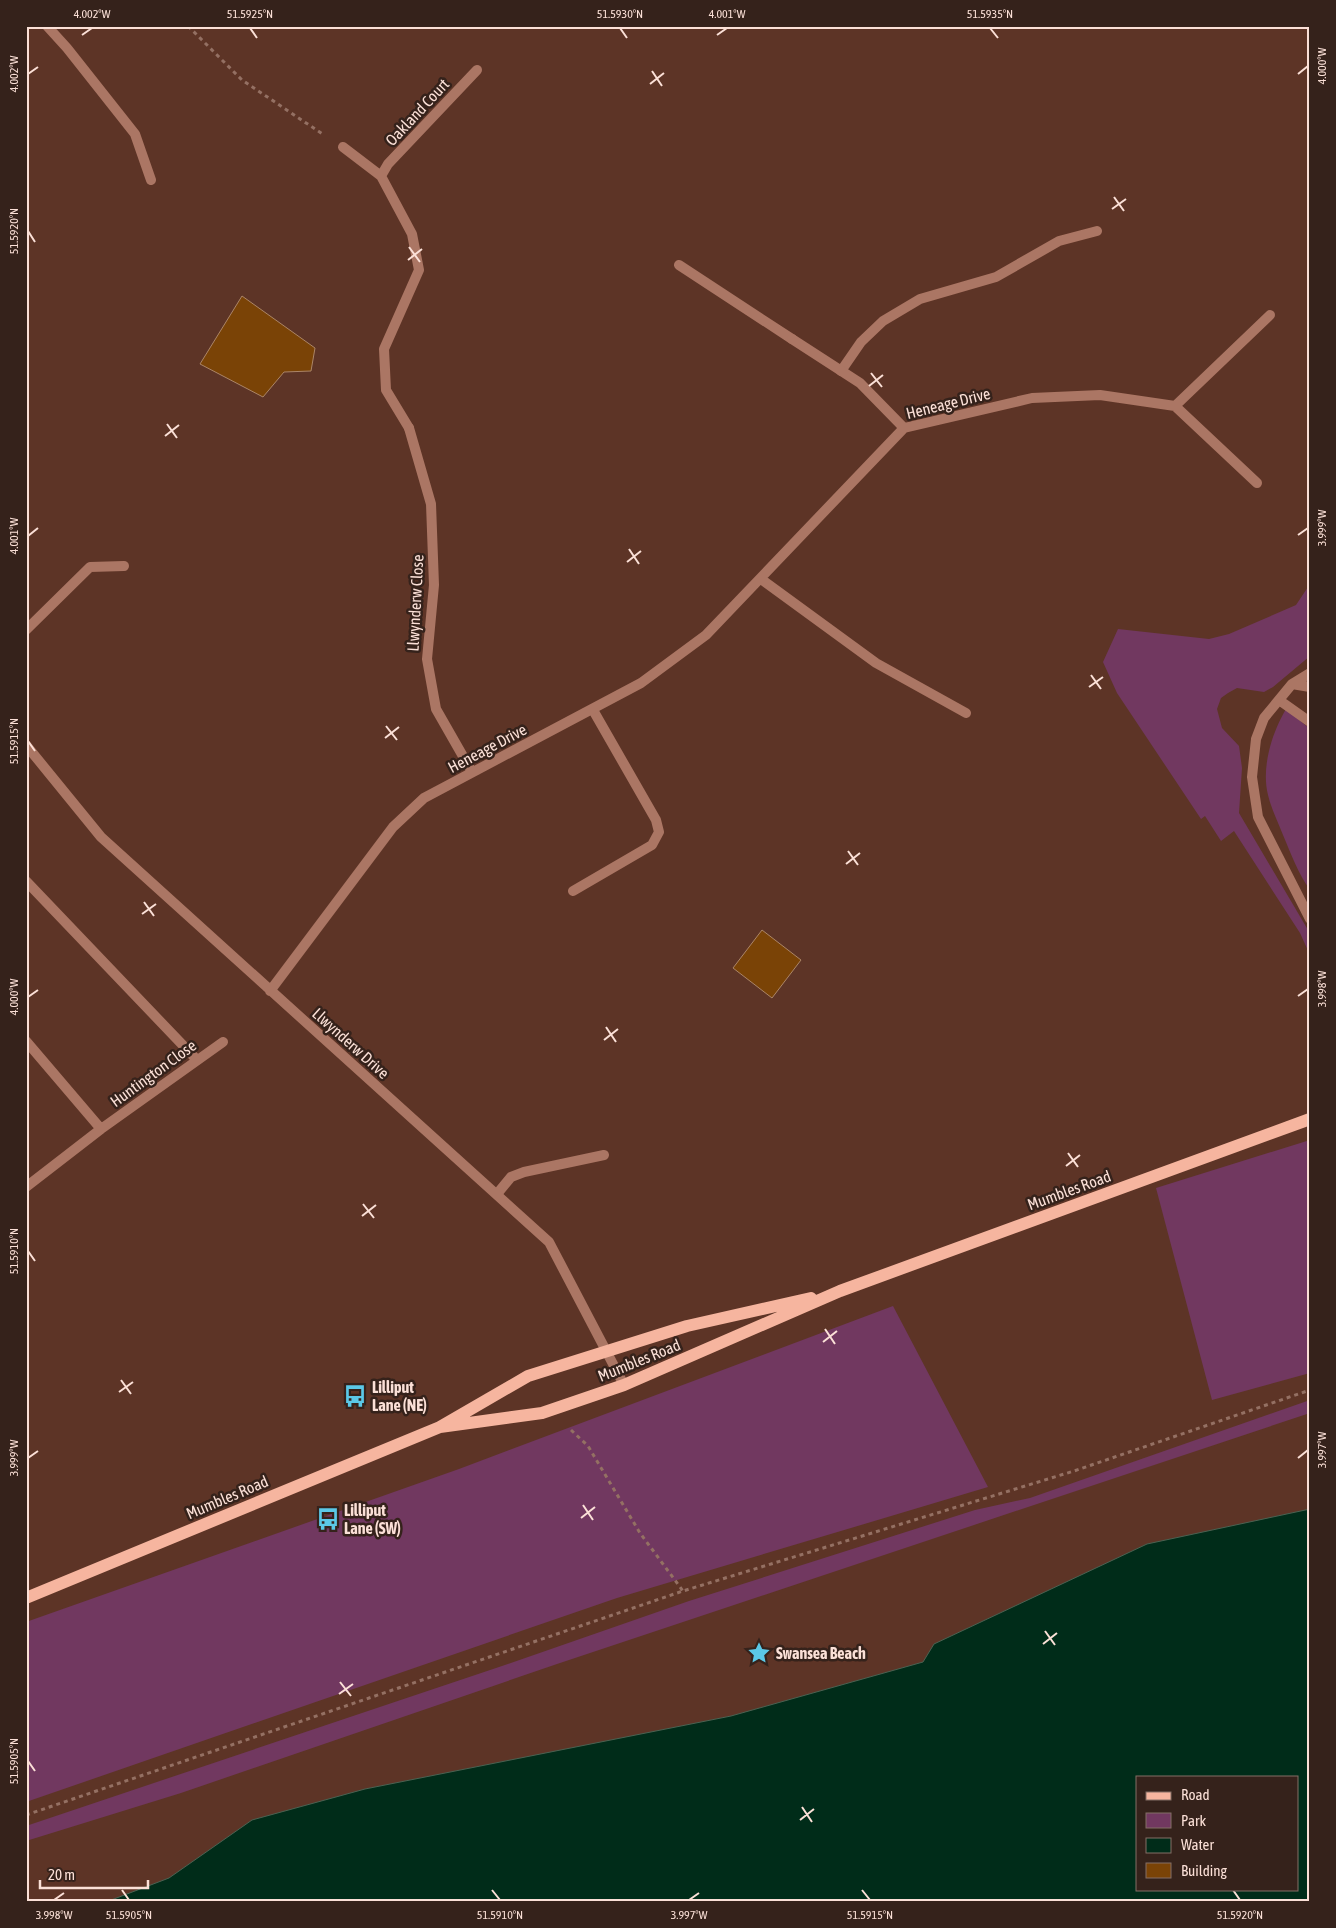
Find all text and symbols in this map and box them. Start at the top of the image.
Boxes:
text: 4.002°W [74,7,111,21]
text: 51.5925°N [227,7,273,21]
text: 51.5930°N [597,7,643,21]
text: 4.001°W [709,7,746,21]
text: 51.5935°N [967,7,1013,21]
text: 4.000°W [1315,47,1329,84]
text: 4.002°W [7,55,21,92]
street label: Oakland Court [382,75,453,149]
text: 51.5920°N [7,208,21,254]
street label: Heneage Drive [904,384,992,423]
text: 3.999°W [1315,509,1329,546]
text: 4.001°W [7,517,21,554]
street label: Llwynderw Close [403,554,428,652]
text: 51.5915°N [7,718,21,764]
street label: Heneage Drive [445,720,530,777]
text: 3.998°W [1315,970,1329,1007]
text: 4.000°W [7,978,21,1015]
street label: Llwynderw Drive [308,1004,393,1083]
street label: Huntington Close [107,1036,200,1111]
street label: Mumbles Road [1025,1167,1113,1213]
text: 51.5910°N [7,1228,21,1274]
street label: Mumbles Road [595,1335,683,1385]
place label: Lilliput Lane (NE) [372,1378,427,1414]
bus stop icon: Lilliput Lane (NE) [342,1383,368,1409]
text: 3.997°W [1315,1431,1329,1468]
text: 3.999°W [7,1439,21,1476]
street label: Mumbles Road [183,1472,271,1522]
place label: Lilliput Lane (SW) [344,1501,401,1537]
bus stop icon: Lilliput Lane (SW) [315,1506,341,1532]
place icon: Swansea Beach [746,1640,772,1666]
place label: Swansea Beach [776,1644,866,1662]
text: 51.5905°N [7,1738,21,1784]
legend [1136,1776,1298,1890]
text: Road [1181,1786,1210,1803]
text: Park [1181,1812,1206,1829]
text: Water [1181,1836,1214,1853]
scale bar [40,1858,148,1890]
text: Building [1181,1862,1227,1879]
text: 20 m [48,1866,75,1883]
text: 3.998°W [36,1908,73,1922]
text: 51.5905°N [106,1908,152,1922]
text: 51.5910°N [477,1908,523,1922]
text: 3.997°W [671,1908,708,1922]
text: 51.5915°N [847,1908,893,1922]
text: 51.5920°N [1217,1908,1263,1922]

